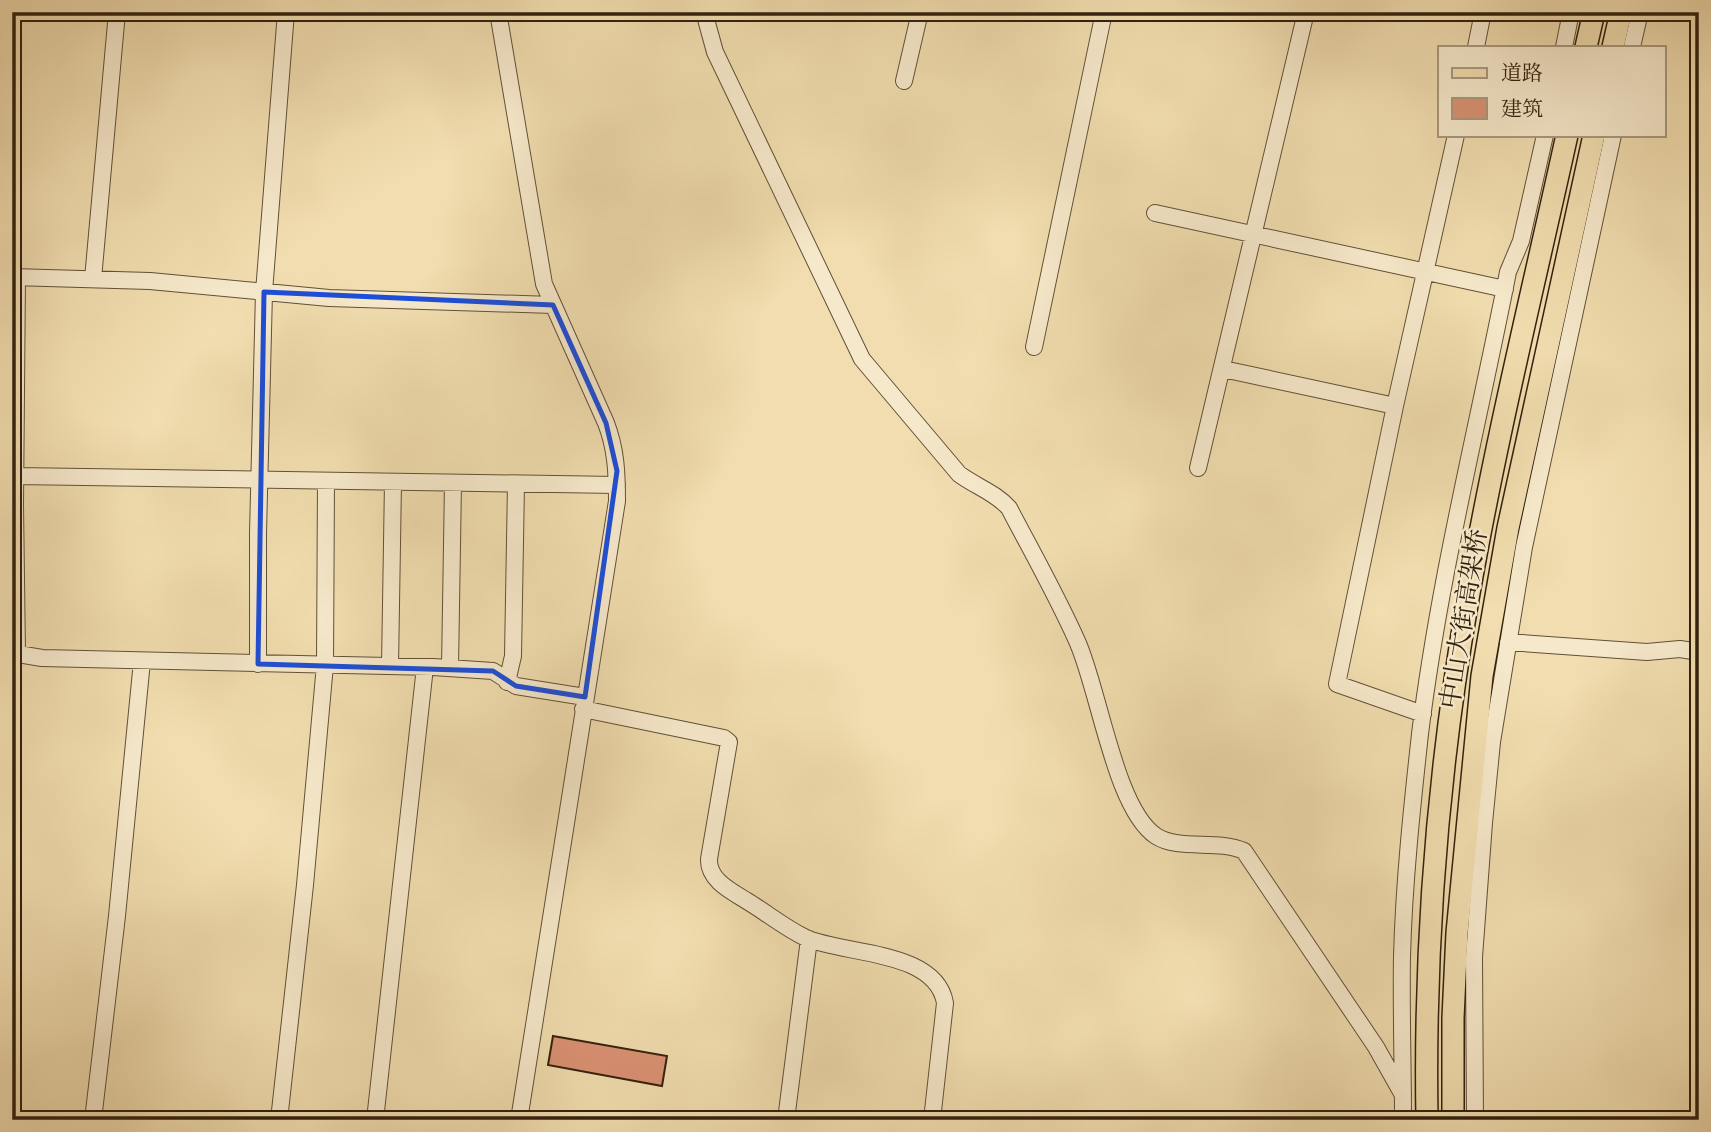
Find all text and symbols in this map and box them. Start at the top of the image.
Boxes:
legend [1438,46,1666,136]
text: 道路 [1501,62,1543,85]
text: 建筑 [1501,98,1543,121]
street label: 中山大街高架桥 [1435,527,1492,711]

